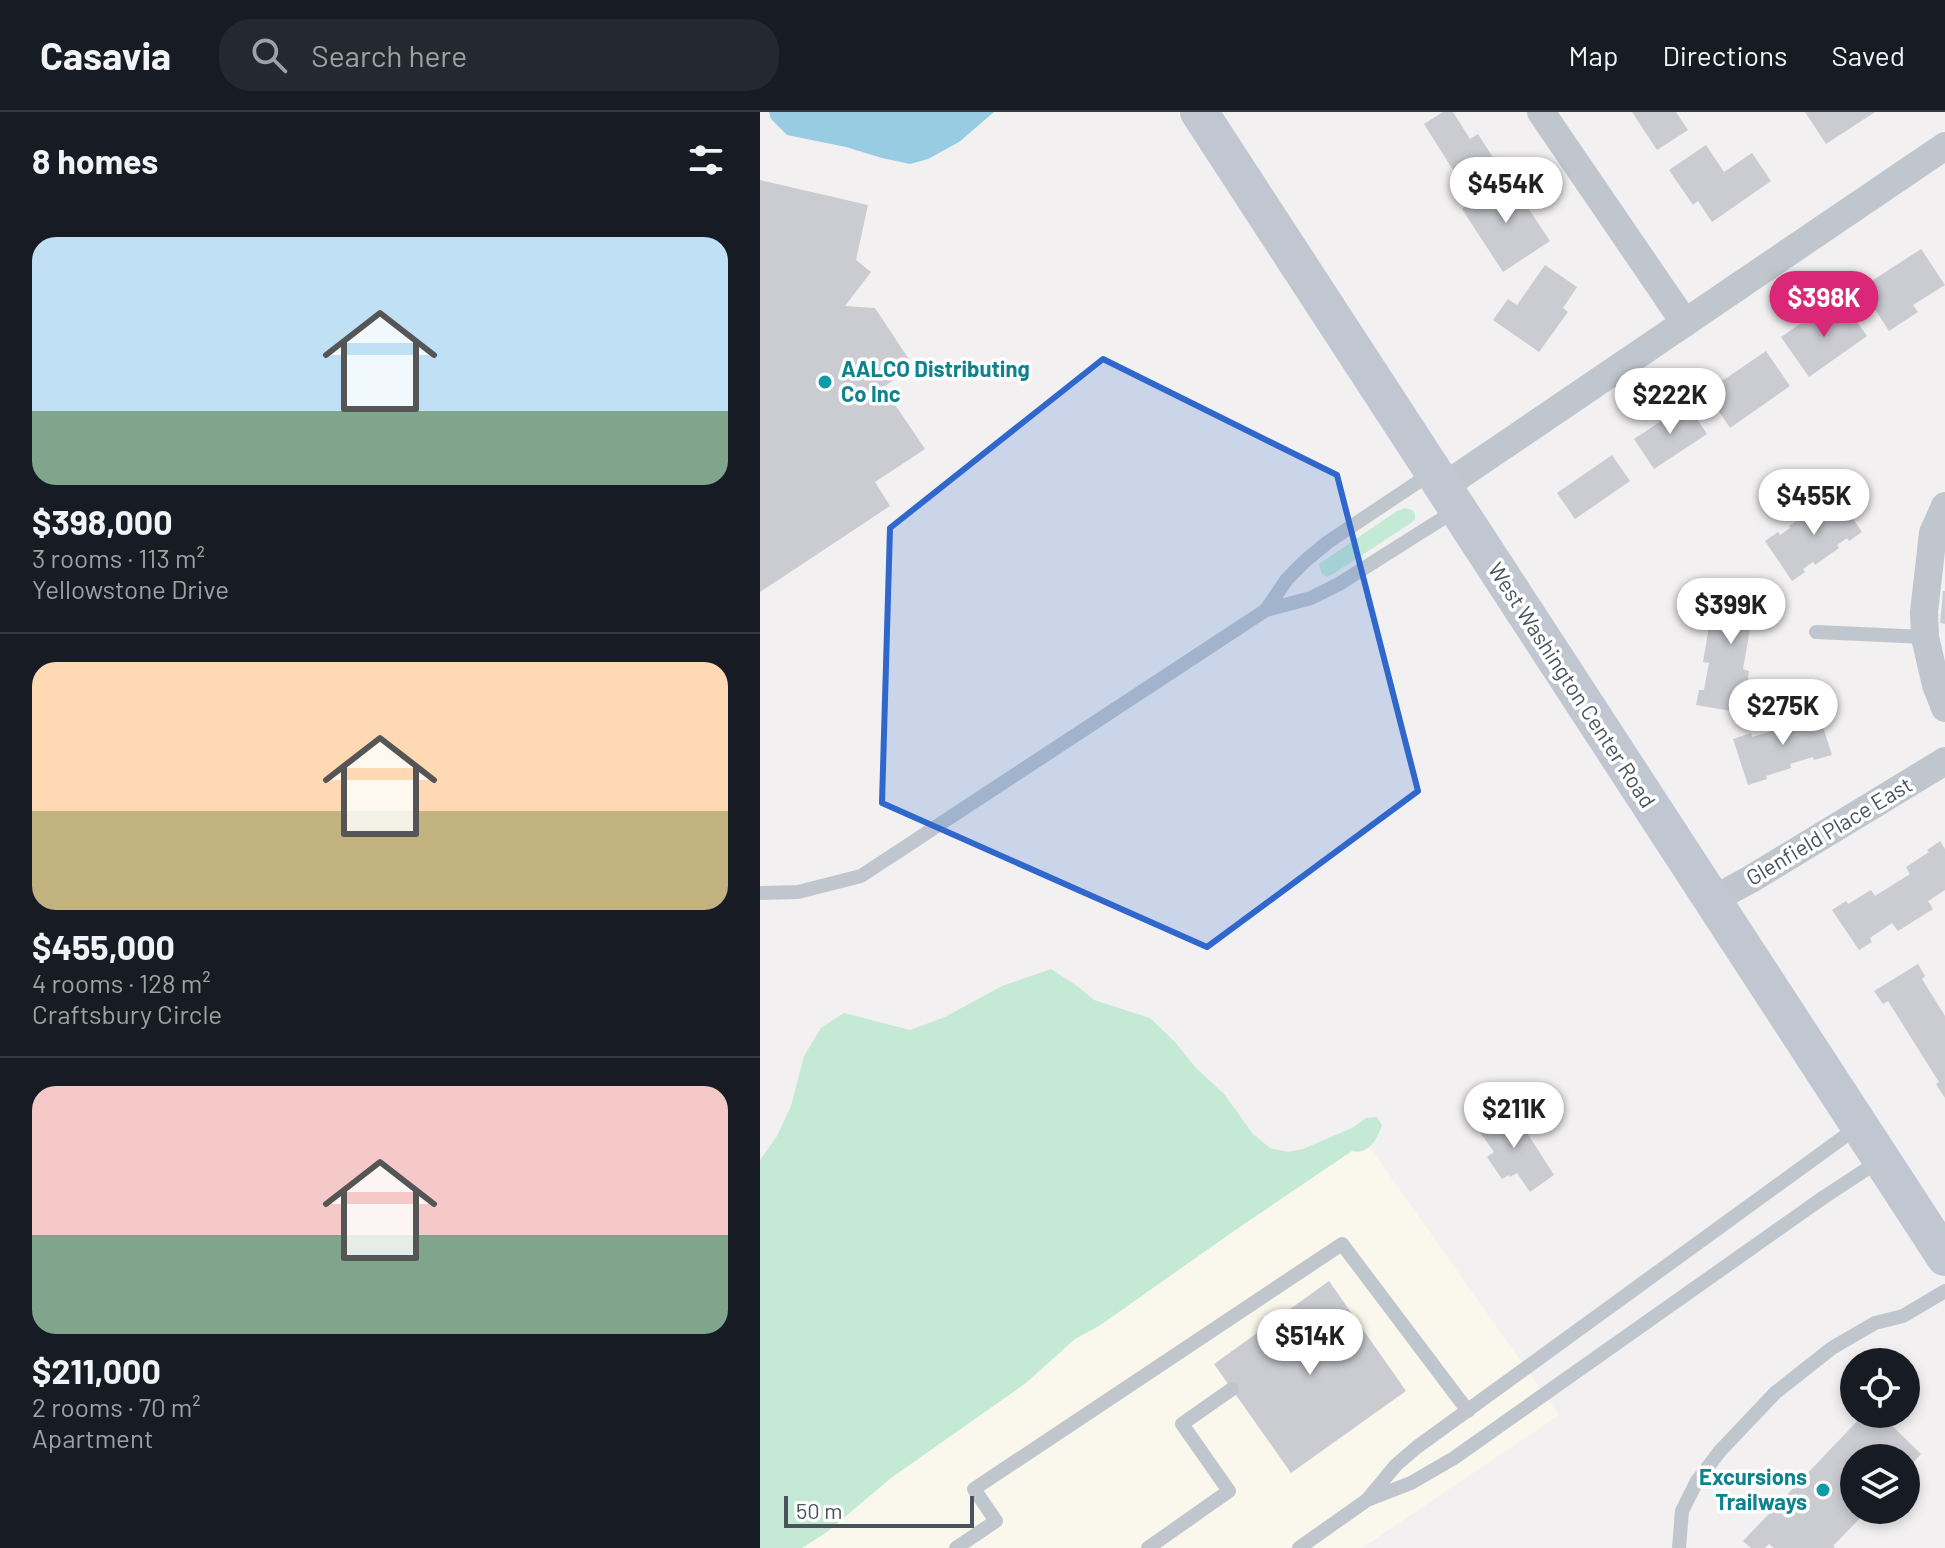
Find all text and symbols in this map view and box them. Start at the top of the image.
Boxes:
search box [219,19,779,91]
text: Casavia [40,32,171,78]
icon: search [247,33,291,77]
text: Search here [311,37,467,73]
text: Map [1569,38,1618,72]
text: Directions [1662,38,1788,72]
text: Saved [1832,38,1905,72]
icon: filters [684,138,728,182]
text: 8 homes [32,140,158,181]
pin: $454K [1450,157,1562,225]
text: $454K [1468,167,1544,198]
pin: $398K [1768,271,1880,339]
text: $398K [1787,281,1861,312]
icon: home [308,289,452,433]
place label: AALCO Distributing Co Inc [841,355,1030,406]
pin: $222K [1614,368,1726,436]
marker: AALCO Distributing Co Inc [816,373,834,391]
text: $222K [1633,378,1707,409]
pin: $455K [1758,469,1870,537]
text: $455K [1777,479,1851,510]
text: $398,000 [32,501,173,542]
text: 3 rooms · 113 m² [32,542,205,573]
street label: West Washington Center Road [1484,557,1662,812]
text: Yellowstone Drive [32,573,229,604]
pin: $399K [1675,578,1787,646]
text: $399K [1695,588,1767,619]
pin: $275K [1727,679,1839,747]
text: $275K [1747,689,1819,720]
icon: home [308,714,452,858]
street label: Glenfield Place East [1741,770,1916,890]
text: $455,000 [32,926,175,967]
text: 4 rooms · 128 m² [32,967,211,998]
text: Craftsbury Circle [32,998,222,1029]
pin: $211K [1458,1082,1570,1150]
text: $211K [1482,1092,1546,1123]
icon: home [308,1138,452,1282]
pin: $514K [1254,1309,1366,1377]
text: $514K [1275,1319,1345,1350]
map controls [1840,1348,1920,1524]
button: locate [1840,1348,1920,1428]
text: $211,000 [32,1350,161,1391]
text: 2 rooms · 70 m² [32,1391,201,1422]
text: Apartment [32,1422,153,1453]
button: layers [1840,1444,1920,1524]
place label: Excursions Trailways [1699,1463,1807,1514]
marker: Excursions Trailways [1814,1481,1832,1499]
scale bar [784,1492,974,1528]
text: 50 m [796,1497,842,1523]

